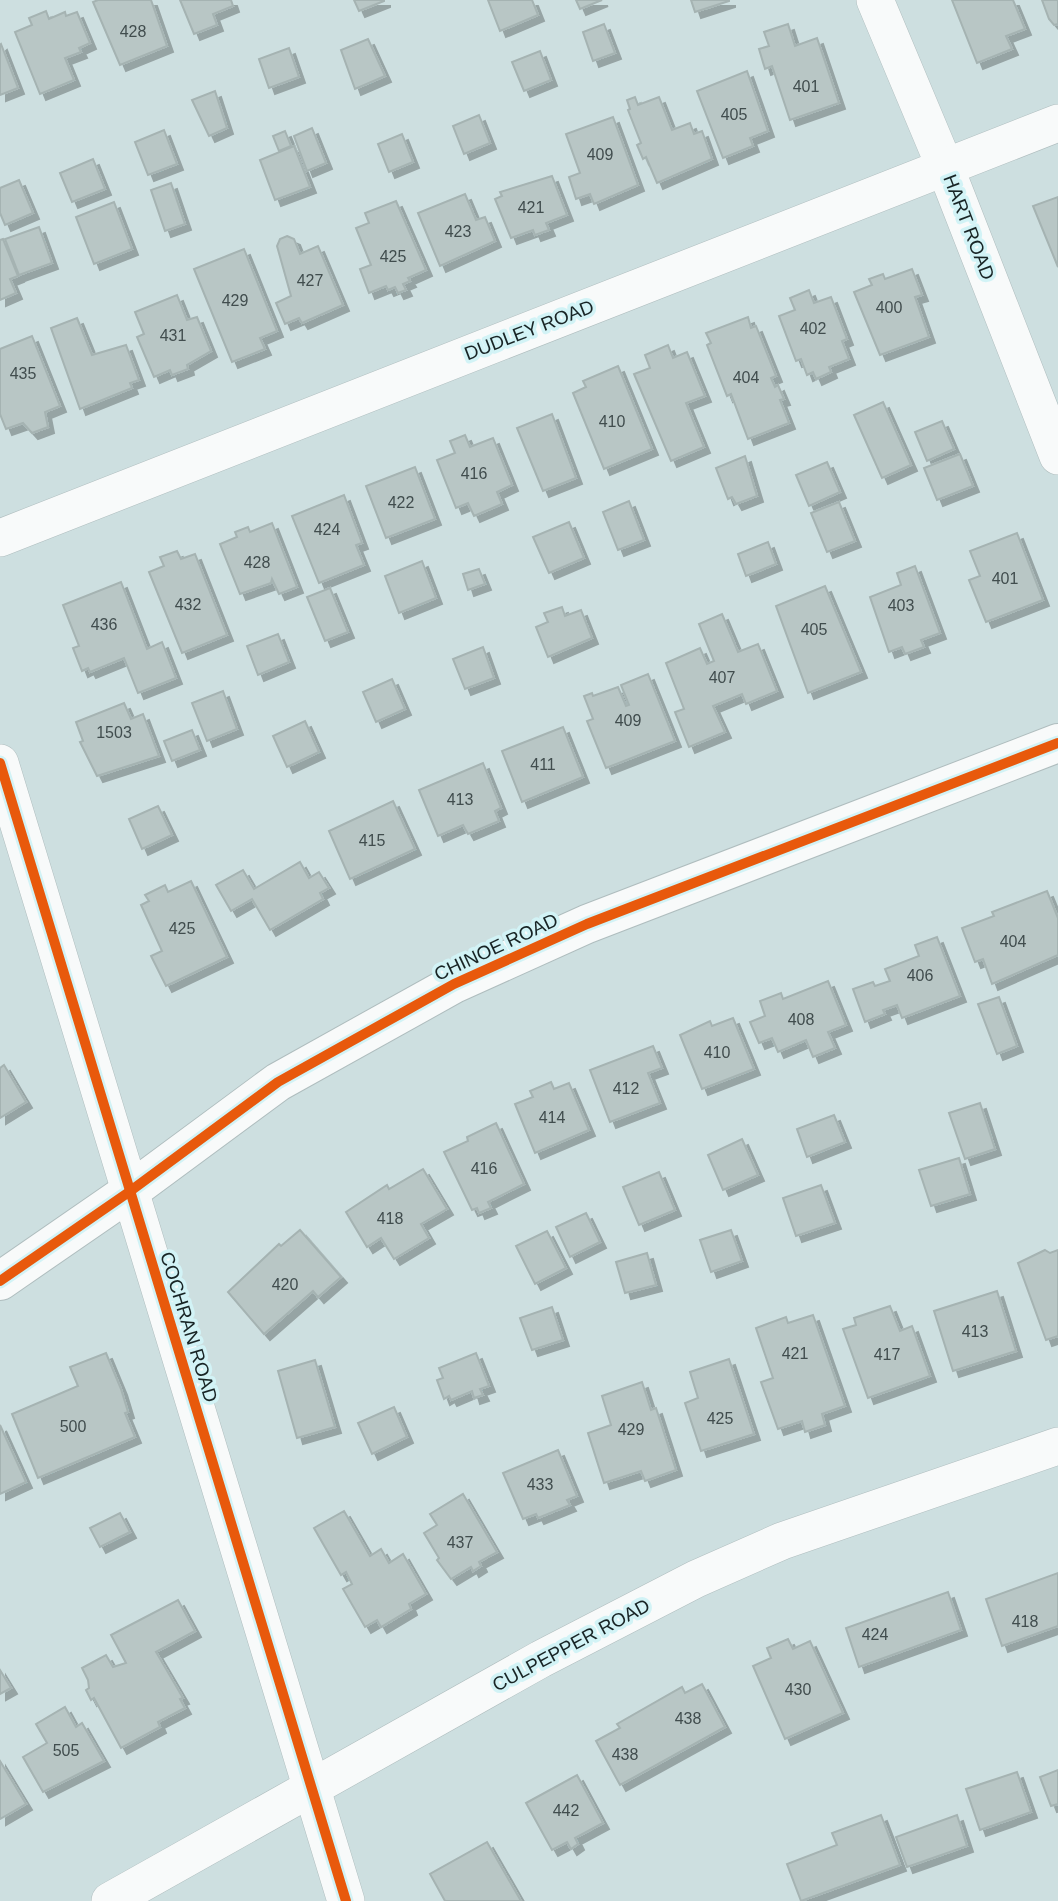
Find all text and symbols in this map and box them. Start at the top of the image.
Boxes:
house number: 428 [120,23,146,40]
house number: 401 [793,78,819,95]
house number: 405 [721,106,747,123]
house number: 409 [587,146,613,163]
street label: HART ROAD [939,171,999,283]
house number: 421 [518,199,544,216]
house number: 423 [445,223,471,240]
house number: 425 [380,248,406,265]
house number: 427 [297,272,323,289]
house number: 429 [222,292,248,309]
street label: DUDLEY ROAD [461,296,597,364]
house number: 400 [876,299,902,316]
house number: 402 [800,320,826,337]
house number: 431 [160,327,186,344]
house number: 435 [10,365,36,382]
house number: 404 [733,369,759,386]
house number: 410 [599,413,625,430]
house number: 416 [461,465,487,482]
house number: 422 [388,494,414,511]
house number: 424 [314,521,340,538]
house number: 428 [244,554,270,571]
house number: 401 [992,570,1018,587]
house number: 432 [175,596,201,613]
house number: 403 [888,597,914,614]
house number: 436 [91,616,117,633]
house number: 405 [801,621,827,638]
house number: 407 [709,669,735,686]
house number: 409 [615,712,641,729]
house number: 1503 [96,724,132,741]
house number: 411 [530,756,556,773]
house number: 413 [447,791,473,808]
house number: 415 [359,832,385,849]
street label: CHINOE ROAD [431,909,561,985]
house number: 425 [169,920,195,937]
house number: 404 [1000,933,1026,950]
house number: 406 [907,967,933,984]
house number: 408 [788,1011,814,1028]
house number: 410 [704,1044,730,1061]
house number: 412 [613,1080,639,1097]
house number: 414 [539,1109,565,1126]
house number: 416 [471,1160,497,1177]
house number: 418 [377,1210,403,1227]
street label: COCHRAN ROAD [156,1249,222,1405]
house number: 420 [272,1276,298,1293]
house number: 413 [962,1323,988,1340]
house number: 421 [782,1345,808,1362]
house number: 417 [874,1346,900,1363]
house number: 425 [707,1410,733,1427]
house number: 500 [60,1418,86,1435]
house number: 429 [618,1421,644,1438]
house number: 433 [527,1476,553,1493]
house number: 437 [447,1534,473,1551]
street label: CULPEPPER ROAD [489,1595,653,1695]
house number: 418 [1012,1613,1038,1630]
house number: 424 [862,1626,888,1643]
house number: 430 [785,1681,811,1698]
house number: 438 [675,1710,701,1727]
house number: 505 [53,1742,79,1759]
house number: 438 [612,1746,638,1763]
house number: 442 [553,1802,579,1819]

